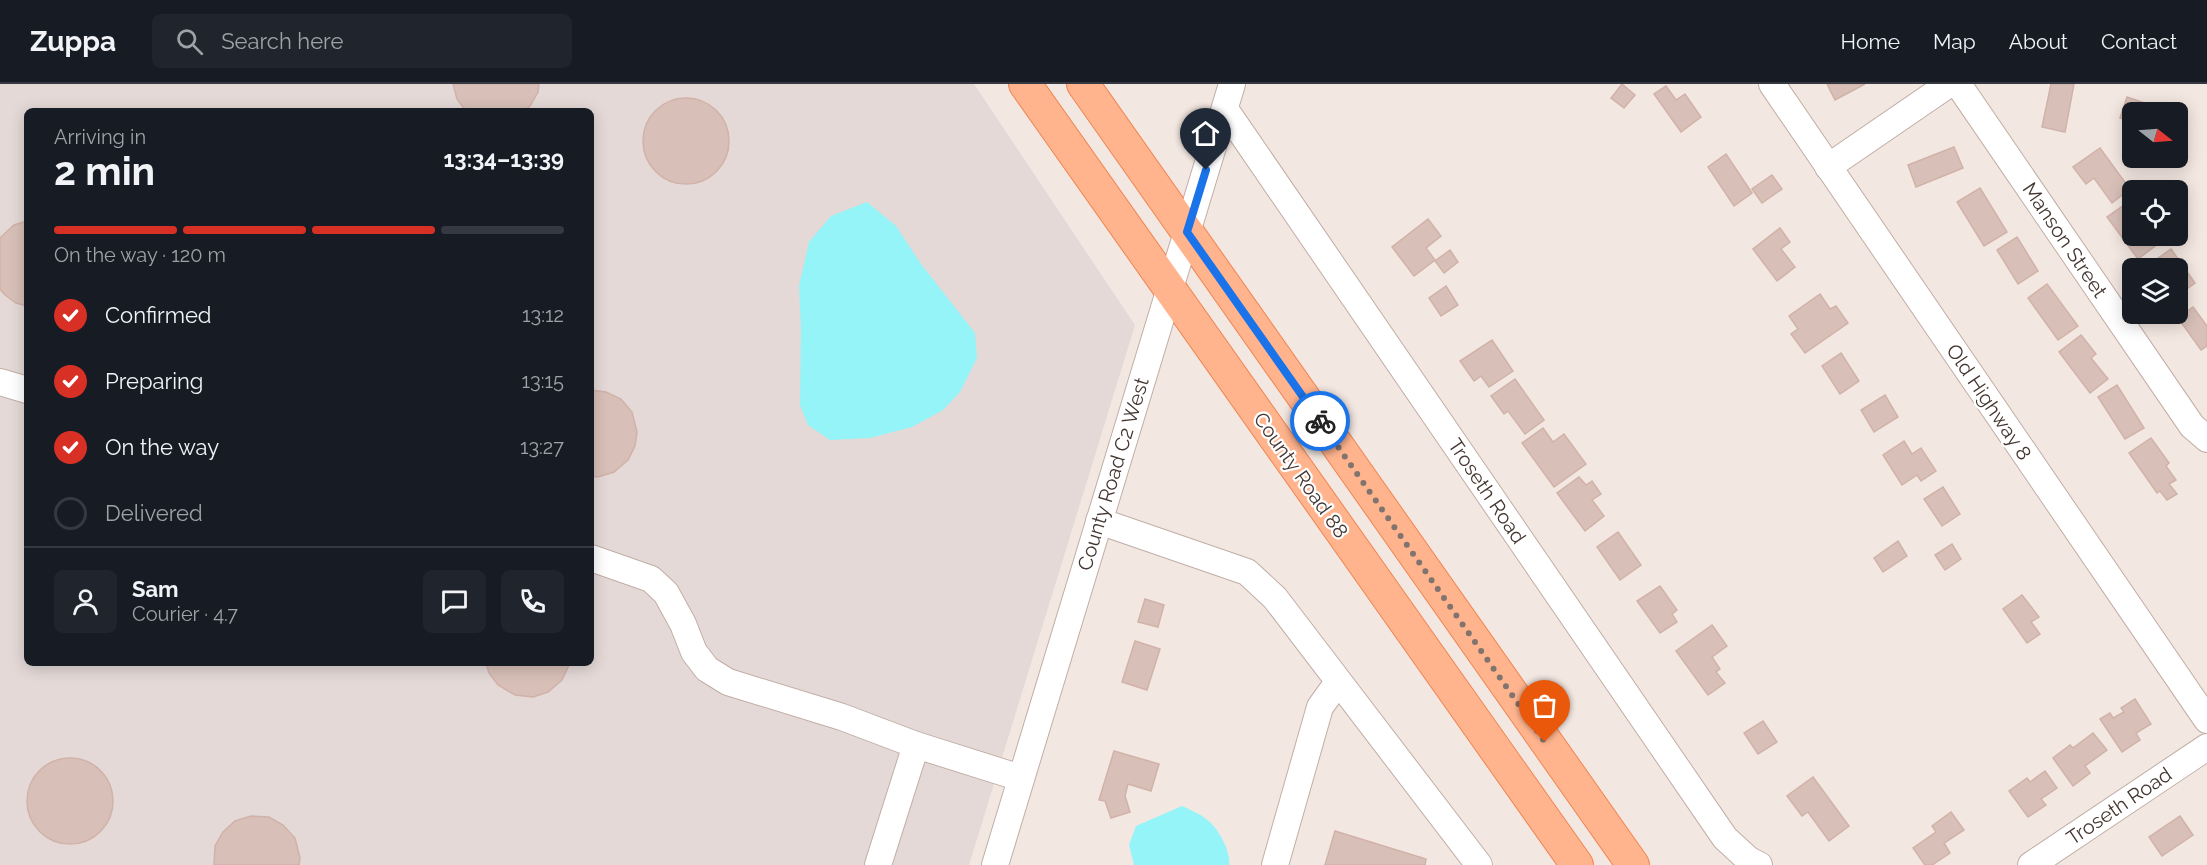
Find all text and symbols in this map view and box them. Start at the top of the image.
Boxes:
search box [152,14,572,68]
text: Zuppa [30,25,116,58]
icon: search [173,25,206,58]
text: Search here [221,28,343,54]
text: Home [1841,29,1900,54]
text: Map [1933,29,1976,54]
text: About [2009,29,2068,54]
text: Contact [2101,29,2177,54]
north arrow [2122,102,2188,168]
map controls [2122,102,2188,324]
pin [1180,108,1231,170]
icon: home [1189,117,1222,150]
text: Arriving in [54,125,146,149]
text: 13:34–13:39 [444,146,564,172]
text: 2 min [54,148,155,194]
street label: Manson Street [2018,178,2113,302]
button: locate [2122,180,2188,246]
text: On the way · 120 m [54,243,226,267]
button: layers [2122,258,2188,324]
icon: check [54,299,87,332]
text: Confirmed [105,302,212,328]
text: 13:12 [522,303,564,327]
street label: Old Highway 8 [1941,339,2037,465]
icon: check [54,365,87,398]
text: Preparing [105,368,203,394]
text: 13:15 [522,369,564,393]
street label: County Road C2 West [1072,374,1154,573]
courier [1290,391,1350,451]
icon: bike [1304,405,1337,438]
street label: County Road 88 [1249,408,1353,542]
icon: check [54,431,87,464]
text: On the way [105,434,219,460]
street label: Troseth Road [1443,434,1531,548]
text: 13:27 [520,435,564,459]
text: Delivered [105,500,203,526]
button: person [54,570,117,633]
button: chat [423,570,486,633]
button: phone [501,570,564,633]
text: Sam [132,576,179,602]
text: Courier · 4.7 [132,602,238,626]
pin [1519,680,1570,742]
icon: bag [1528,689,1561,722]
street label: Troseth Road [2062,762,2176,850]

